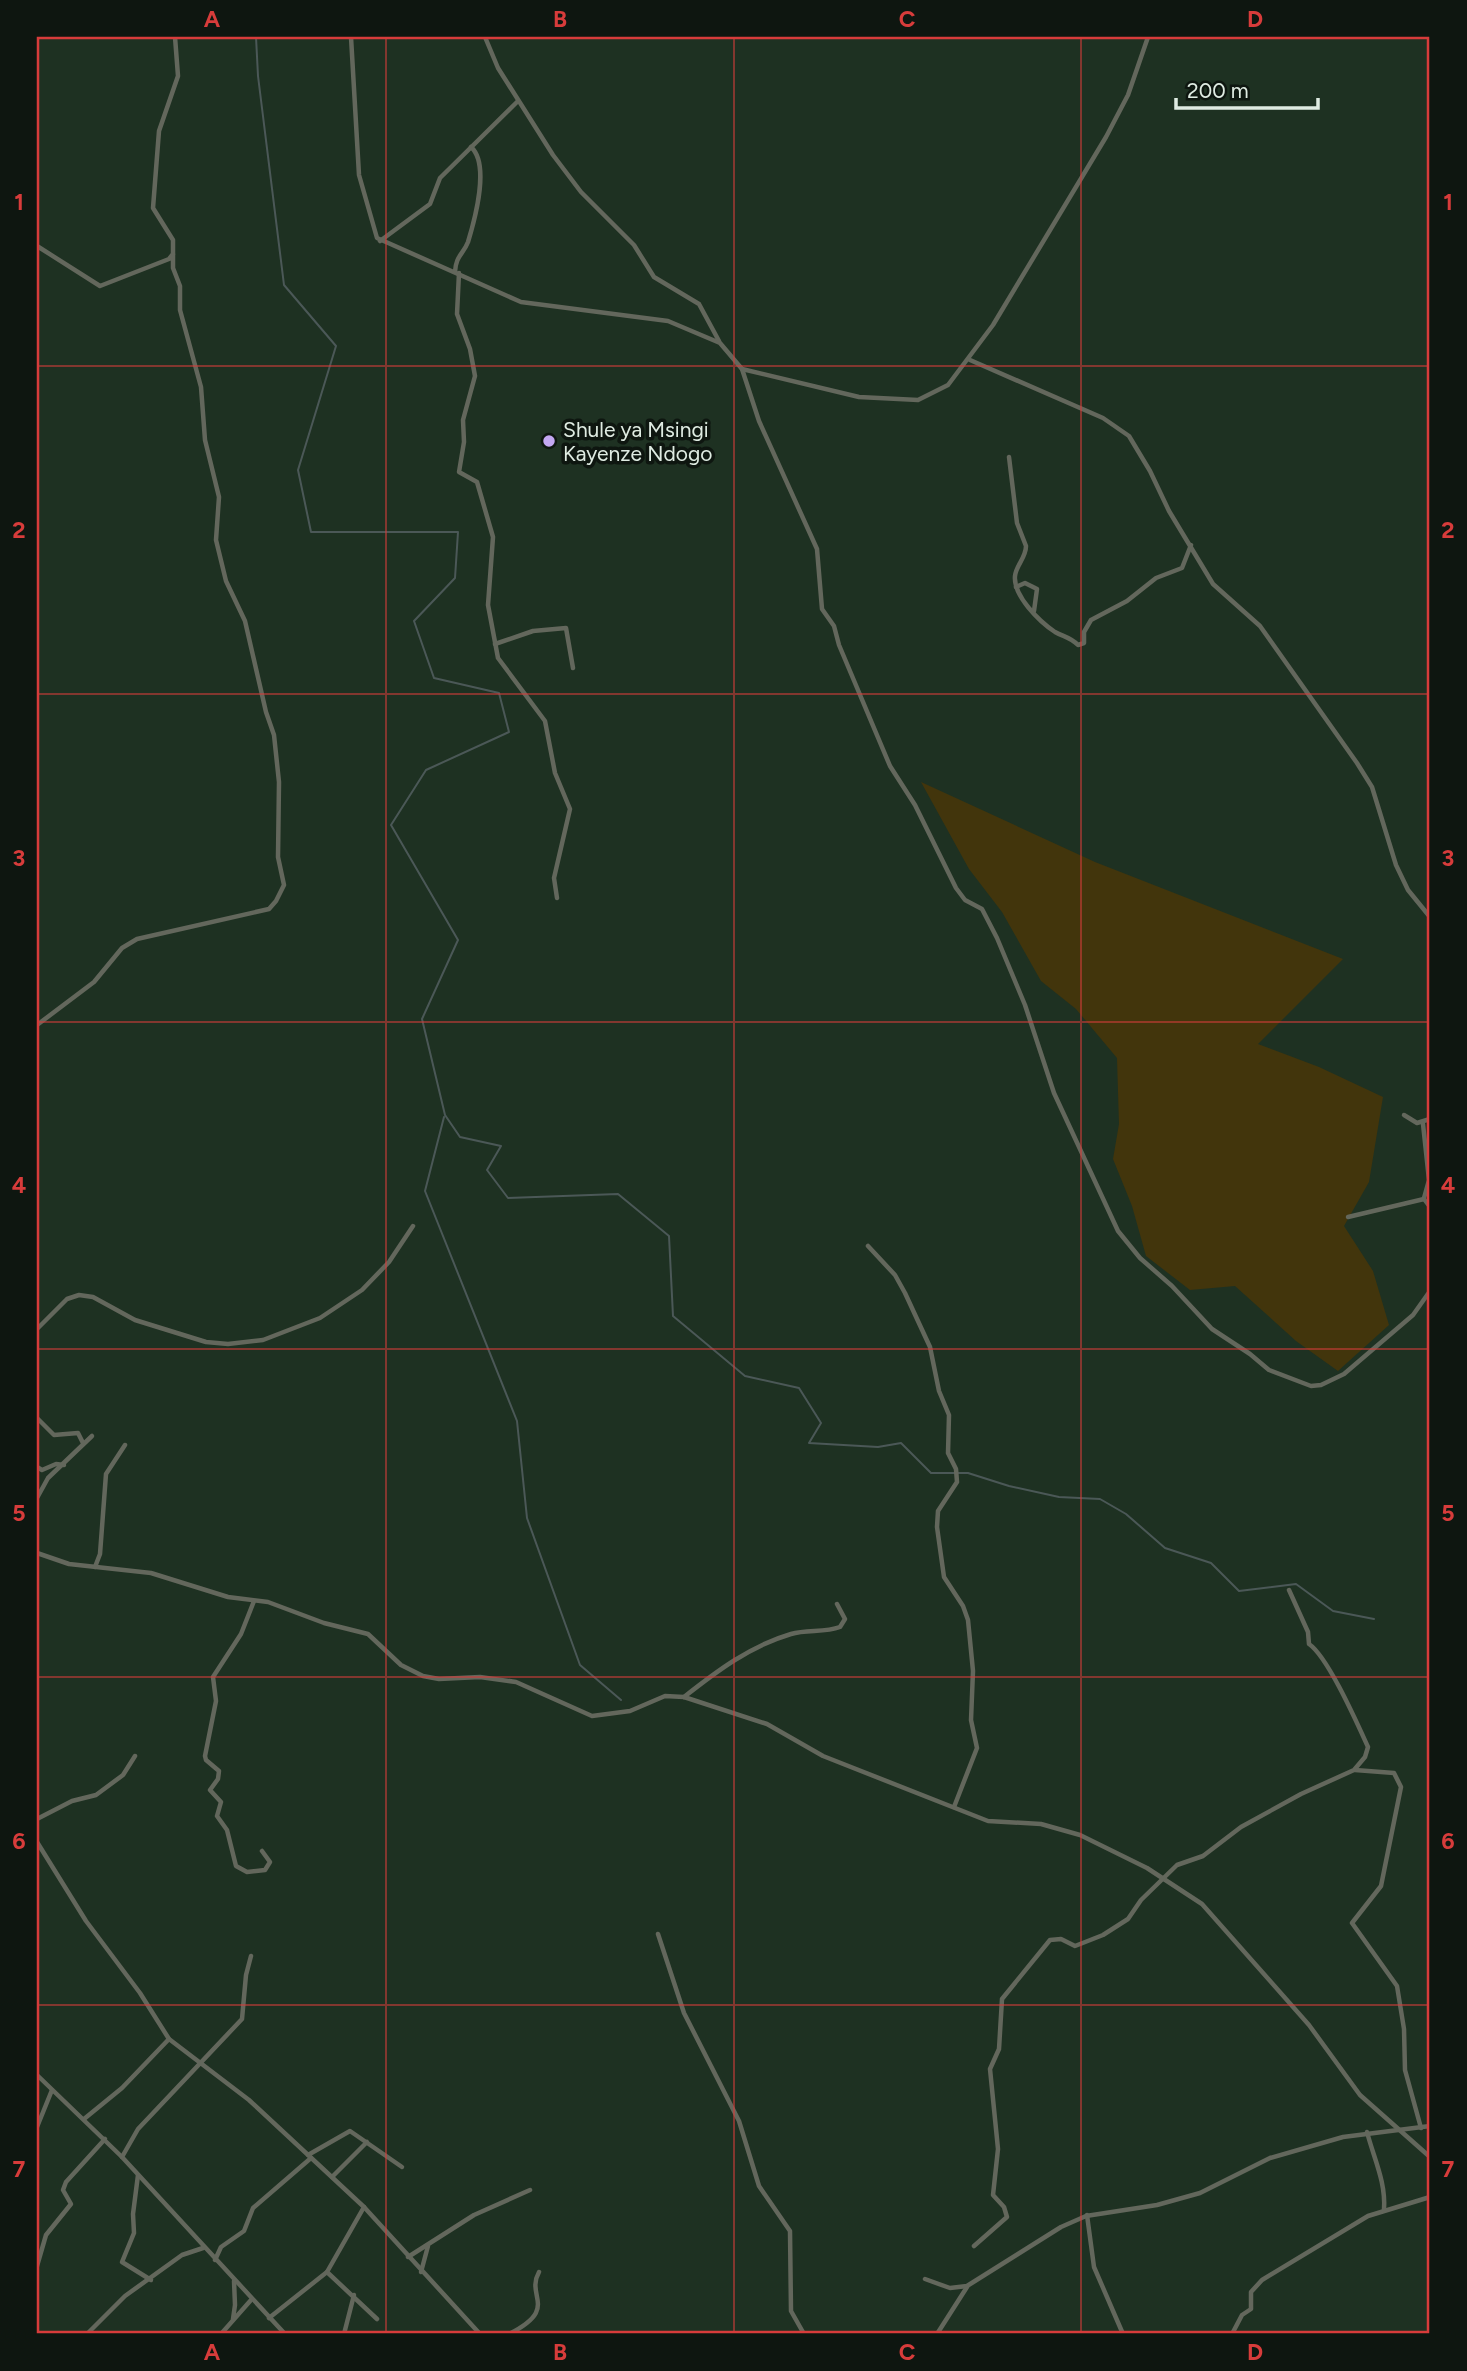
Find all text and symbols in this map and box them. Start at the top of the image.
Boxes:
text: A [204,5,221,33]
text: B [553,5,567,33]
text: C [899,5,916,33]
text: D [1247,5,1263,33]
scale bar [1176,66,1318,110]
text: 200 m [1187,78,1249,103]
text: 1 [14,188,24,216]
text: 1 [1443,188,1453,216]
place label: Shule ya Msingi Kayenze Ndogo [563,417,712,466]
marker: Shule ya Msingi Kayenze Ndogo [541,433,557,449]
text: 2 [12,516,26,544]
text: 2 [1441,516,1455,544]
text: 3 [13,844,25,872]
text: 3 [1442,844,1454,872]
text: 4 [12,1171,26,1199]
text: 4 [1441,1171,1455,1199]
text: 5 [12,1499,26,1527]
text: 5 [1441,1499,1455,1527]
text: 6 [12,1827,26,1855]
text: 6 [1441,1827,1455,1855]
text: 7 [13,2155,26,2183]
text: 7 [1442,2155,1455,2183]
text: A [204,2338,221,2366]
text: B [553,2338,567,2366]
text: C [899,2338,916,2366]
text: D [1247,2338,1263,2366]

